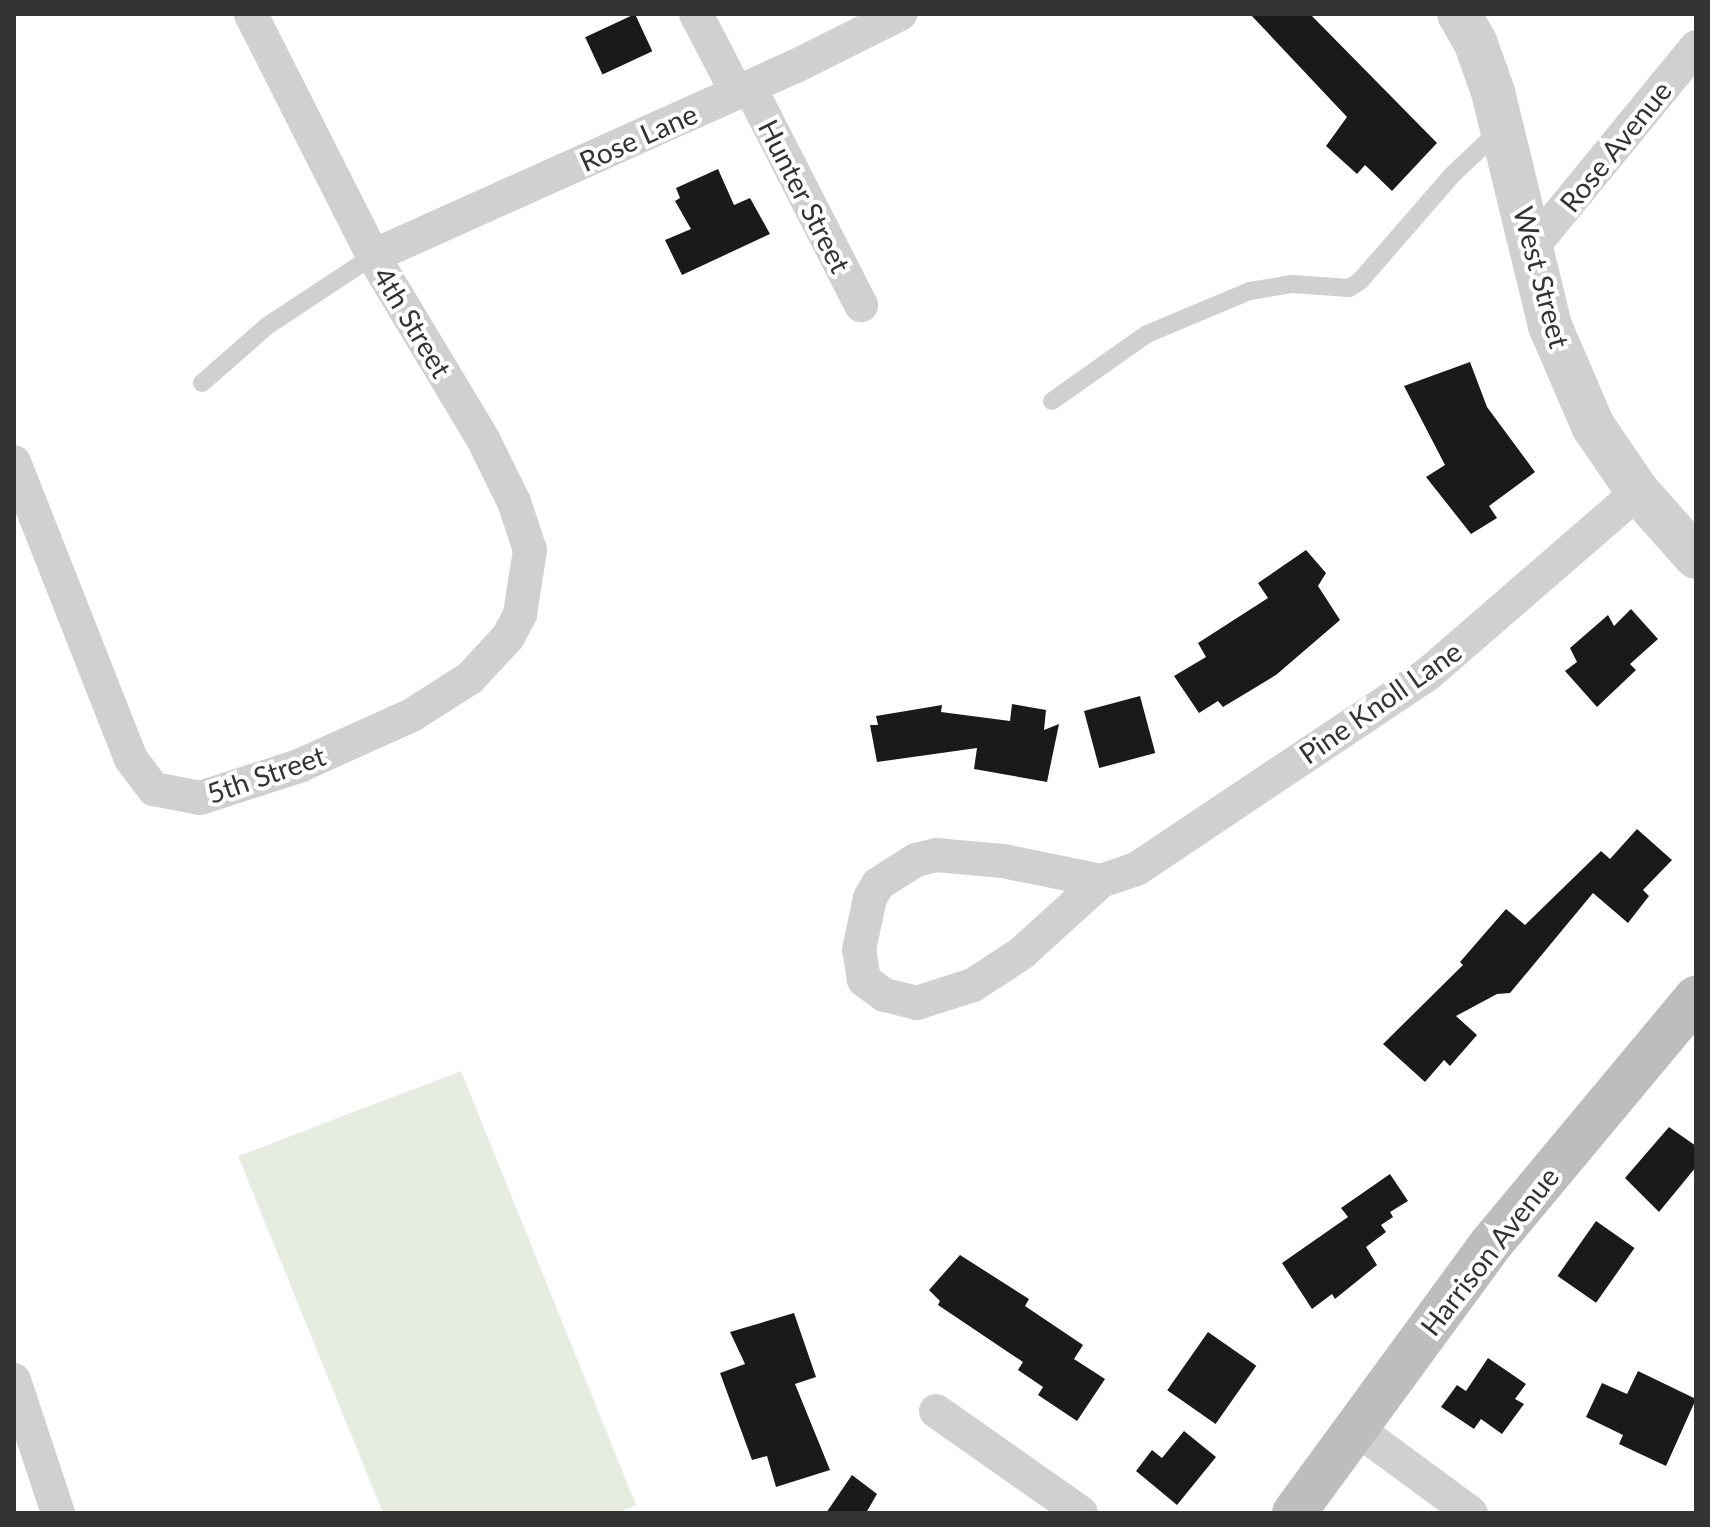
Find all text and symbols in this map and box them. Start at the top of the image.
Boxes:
street label: Rose Avenue [1552,74,1678,218]
street label: Rose Lane [574,96,702,178]
street label: Hunter Street [752,114,858,278]
street label: West Street [1507,203,1577,351]
street label: 4th Street [367,261,459,383]
street label: Pine Knoll Lane [1292,634,1468,770]
street label: 5th Street [202,738,330,810]
street label: Harrison Avenue [1413,1160,1565,1342]

